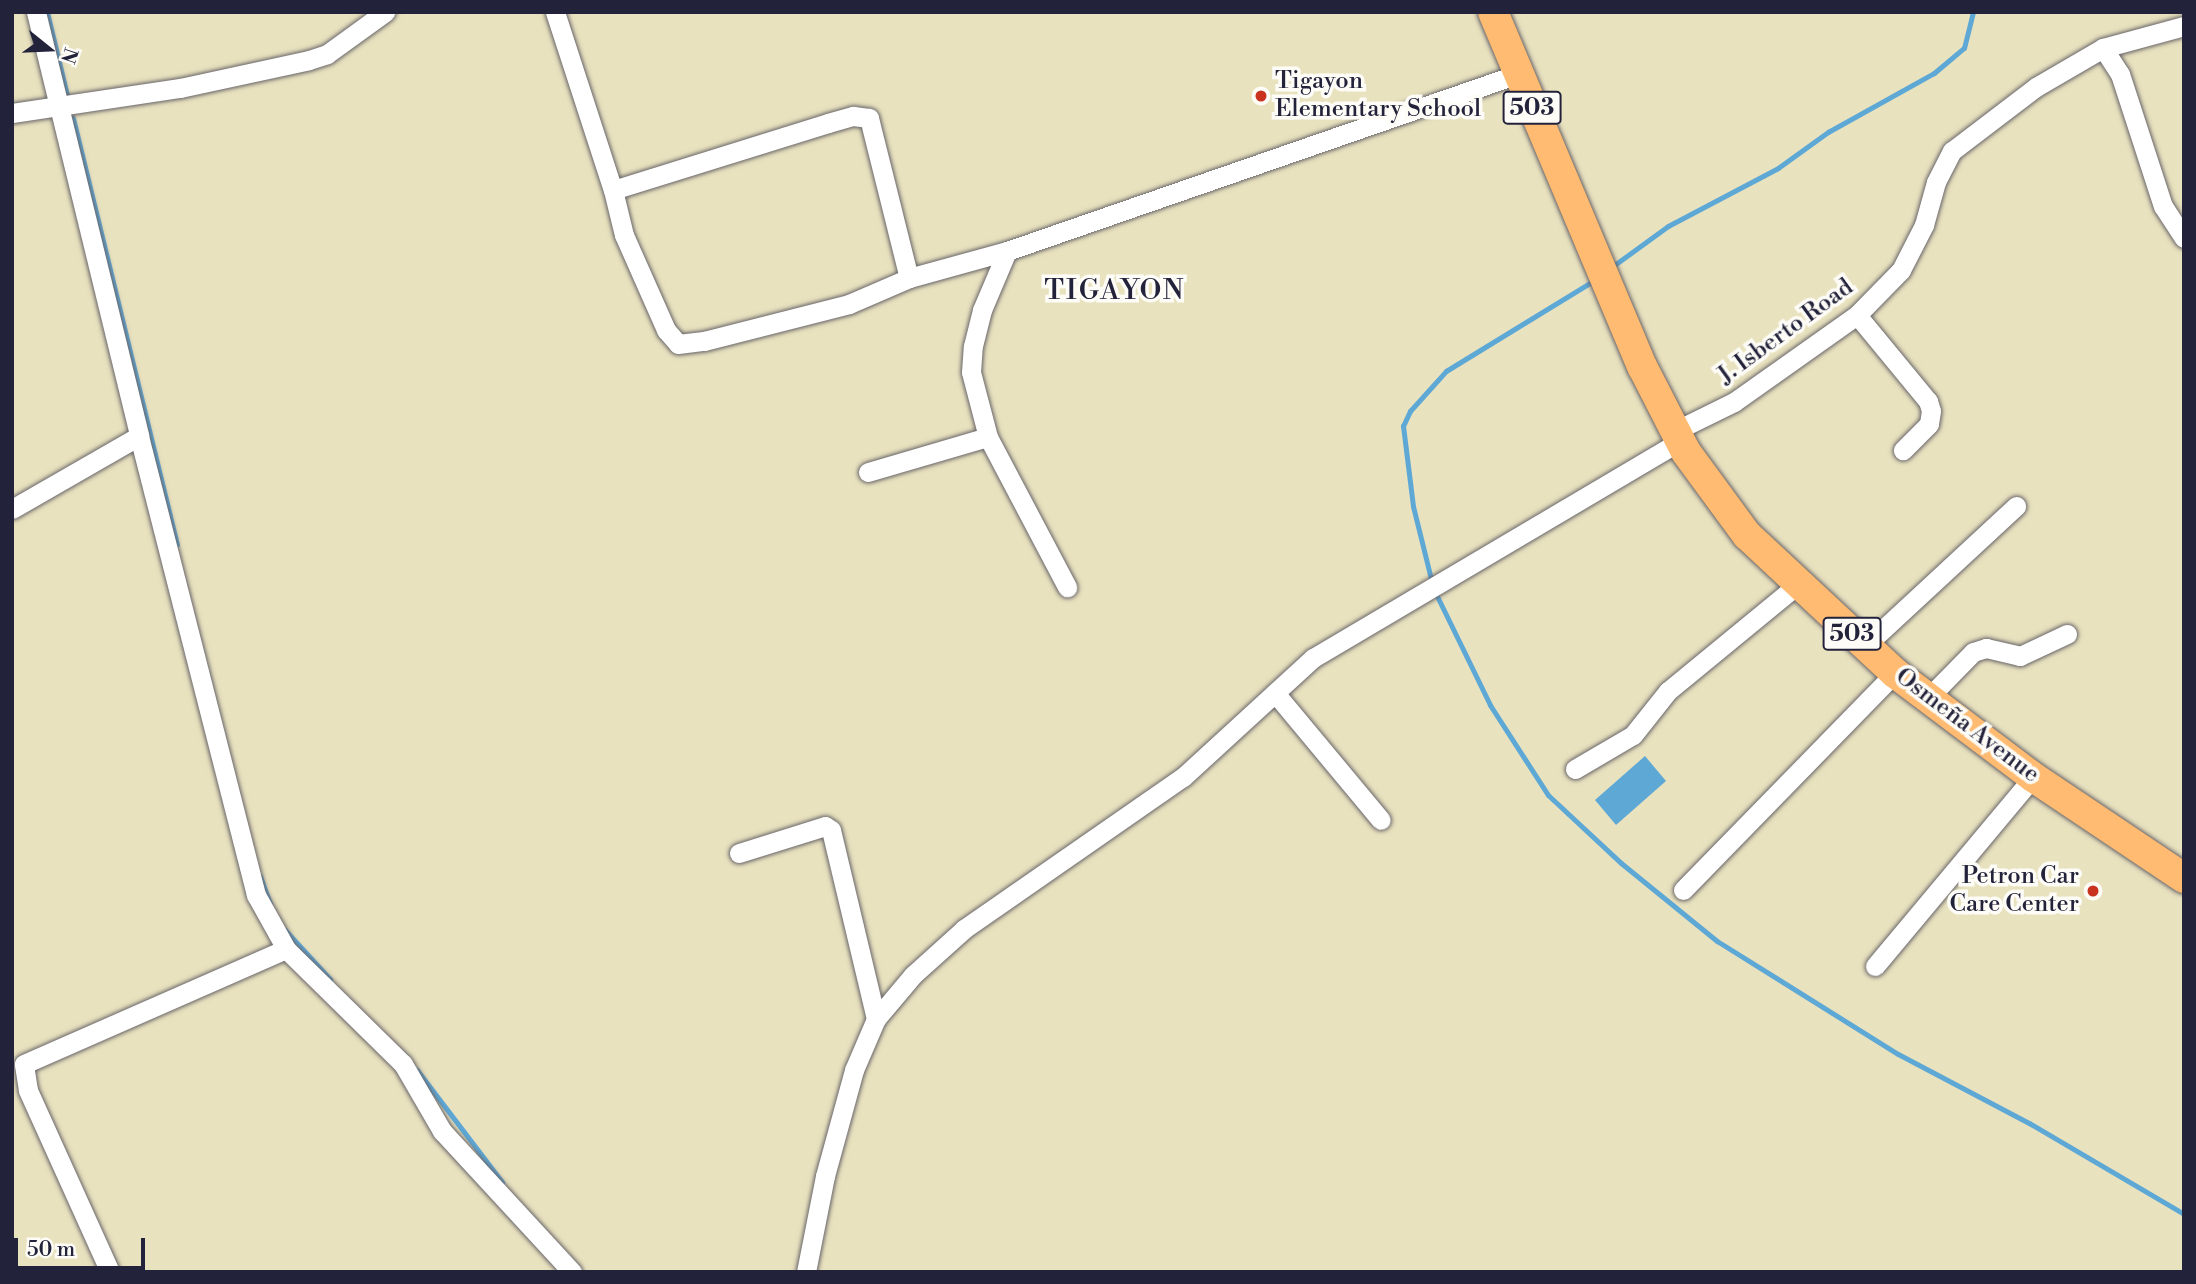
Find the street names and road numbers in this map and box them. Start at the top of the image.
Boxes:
road number: 503 [1502,88,1562,128]
street label: J. Isberto Road [1713,273,1859,391]
road number: 503 [1822,614,1882,654]
street label: Osmeña Avenue [1889,662,2045,790]

